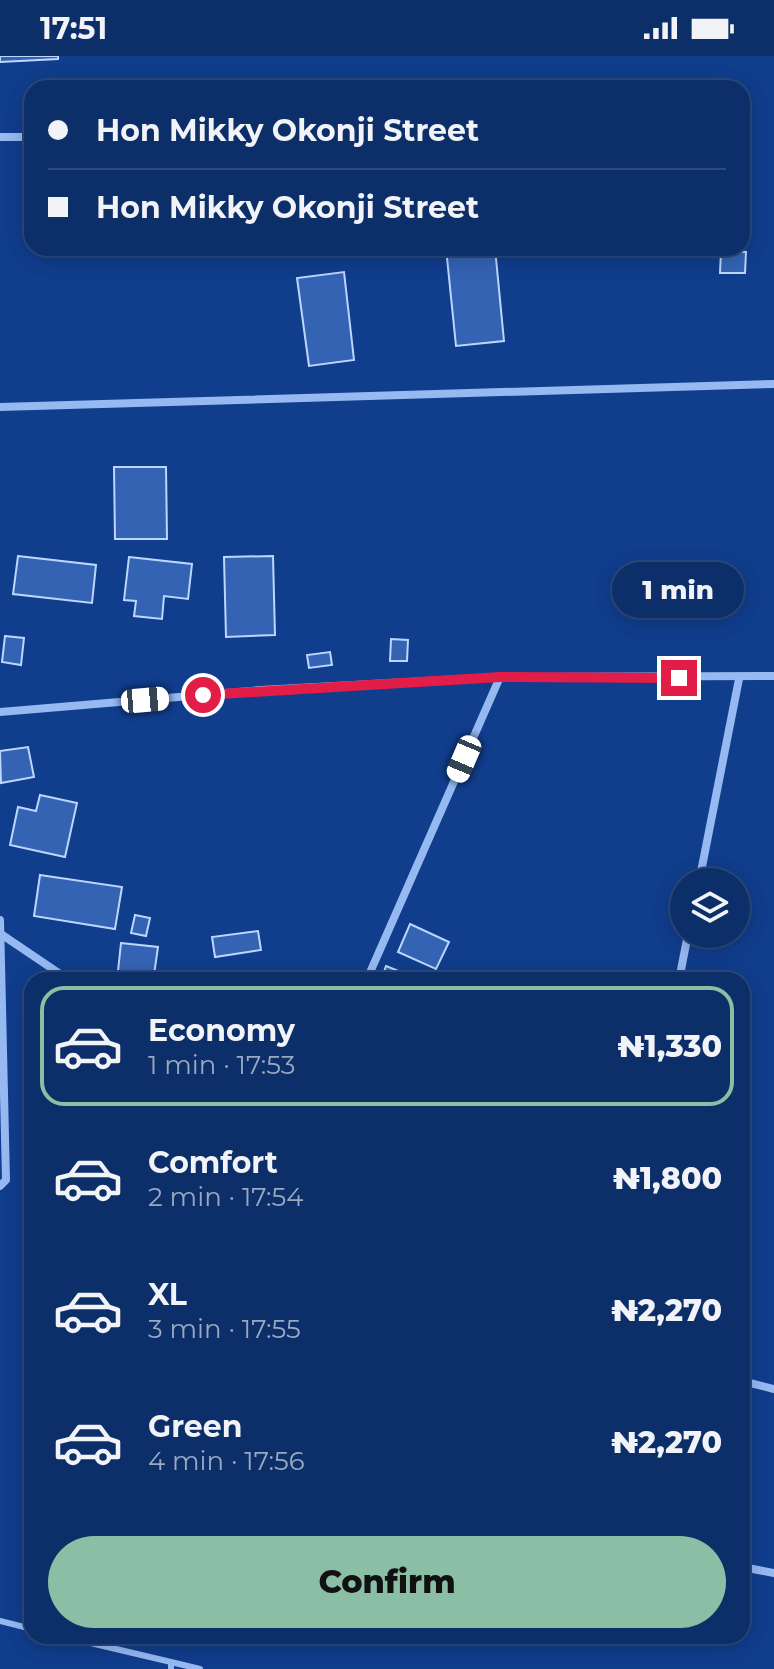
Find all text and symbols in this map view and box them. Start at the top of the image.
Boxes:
text: 17:51 [40,10,107,47]
text: Hon Mikky Okonji Street [96,112,479,149]
text: Hon Mikky Okonji Street [96,189,479,226]
callout: 1 min [613,562,745,618]
text: 1 min [642,574,714,606]
route end [661,660,697,696]
route start [185,677,221,713]
car [120,686,170,714]
car [444,732,484,786]
map controls [670,868,750,948]
button: layers [670,868,750,948]
icon: car [52,1010,124,1082]
text: Economy [148,1012,295,1049]
text: ₦1,330 [617,1028,722,1065]
text: 1 min · 17:53 [148,1049,295,1081]
icon: car [52,1142,124,1214]
text: Comfort [148,1144,278,1181]
text: ₦1,800 [612,1160,722,1197]
text: 2 min · 17:54 [148,1181,304,1213]
icon: car [52,1274,124,1346]
text: XL [148,1276,187,1313]
text: ₦2,270 [611,1292,722,1329]
text: 3 min · 17:55 [148,1313,301,1345]
icon: car [52,1406,124,1478]
text: Green [148,1408,242,1445]
text: ₦2,270 [611,1424,722,1461]
text: 4 min · 17:56 [148,1445,305,1477]
button: Confirm [48,1536,726,1628]

